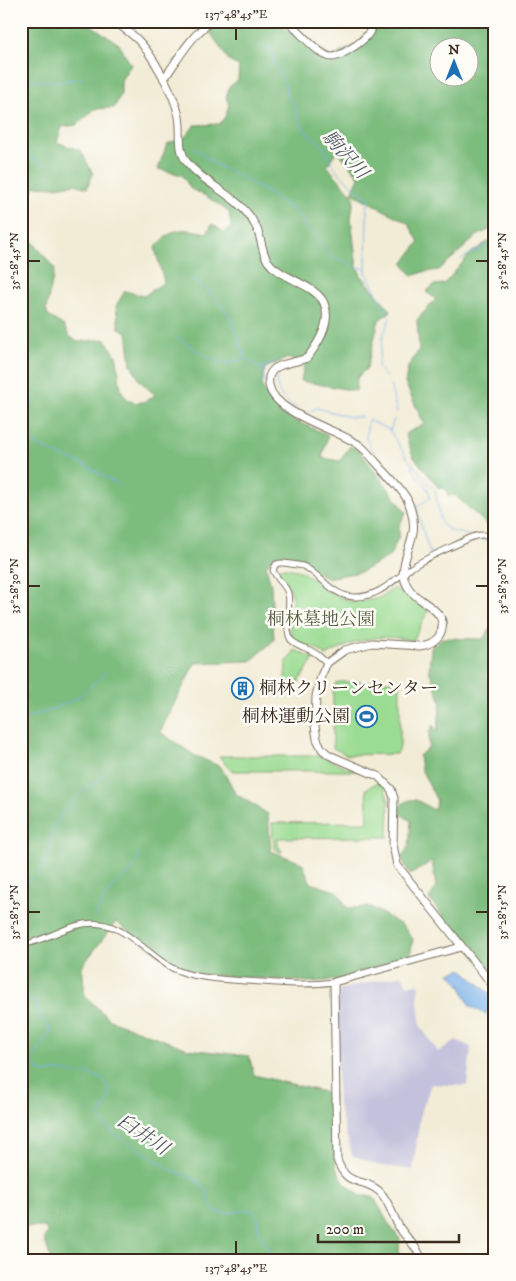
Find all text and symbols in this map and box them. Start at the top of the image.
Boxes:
text: 137°48'45"E [205,7,268,22]
north arrow [428,38,478,88]
text: N [448,41,460,59]
water label: 駒沢川 [317,126,374,185]
text: 35°28'45"N [7,232,22,290]
text: 35°28'45"N [495,232,510,290]
text: 35°28'30"N [7,558,22,614]
text: 35°28'30"N [495,558,510,614]
park label: 桐林墓地公園 [267,609,375,631]
building icon: 桐林クリーンセンター [231,677,255,701]
place label: 桐林クリーンセンター [259,678,438,700]
sports icon: 桐林運動公園 [354,705,378,729]
place label: 桐林運動公園 [242,706,350,728]
text: 35°28'15"N [7,884,22,940]
text: 35°28'15"N [495,884,510,940]
water label: 臼井川 [113,1110,175,1162]
scale bar [318,1211,460,1243]
text: 200 m [326,1220,364,1239]
text: 137°48'45"E [205,1261,268,1276]

